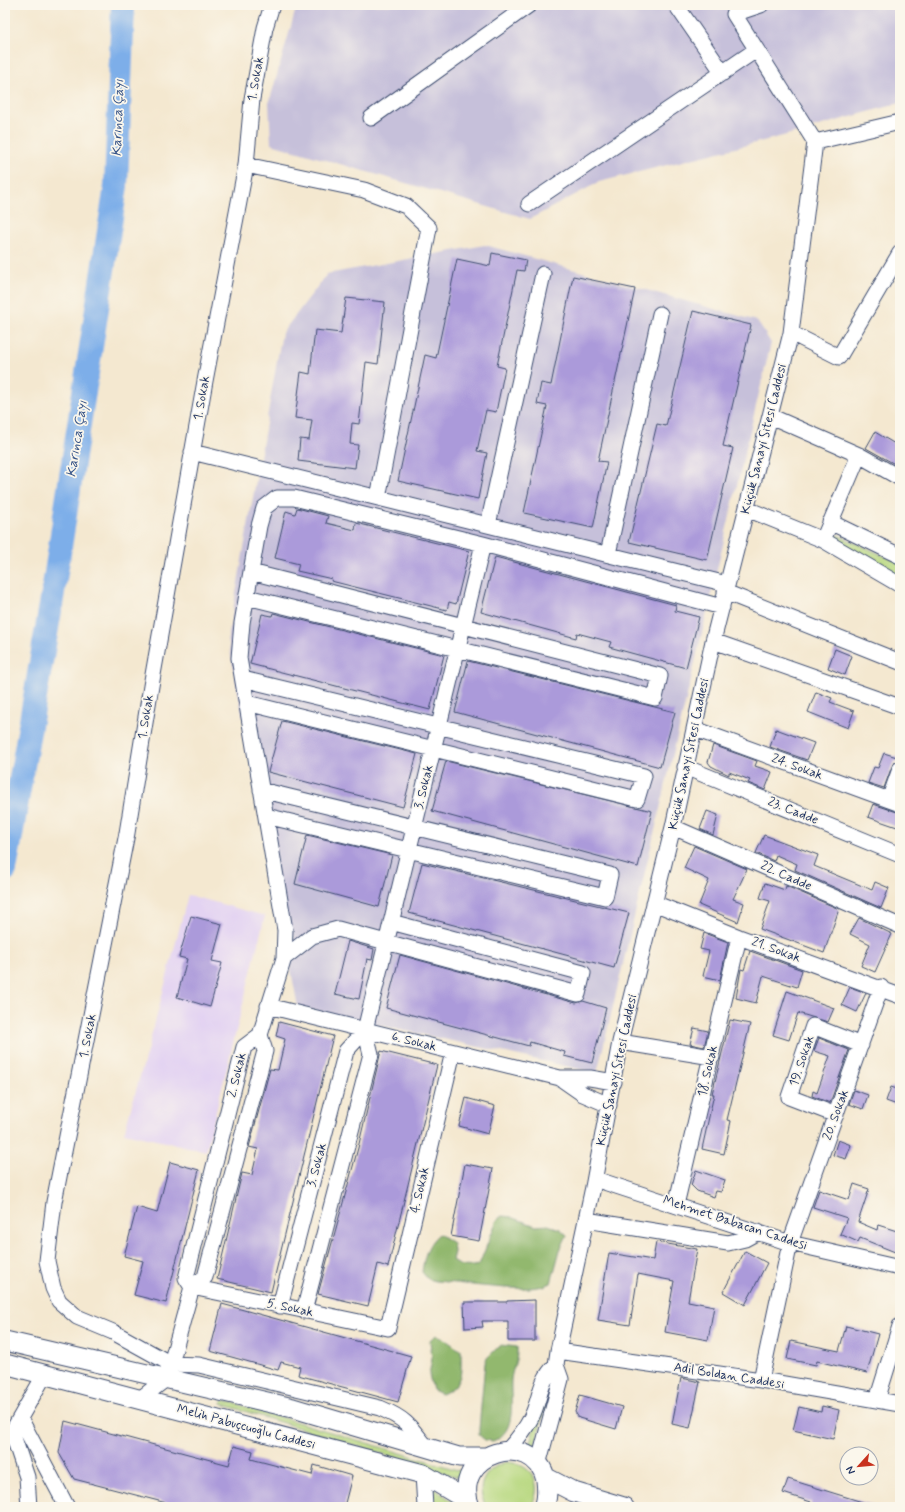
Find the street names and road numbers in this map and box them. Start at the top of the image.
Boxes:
street label: 1. Sokak [244,55,268,103]
street label: Küçük Sanayi Sitesi Caddesi [737,362,791,516]
street label: 1. Sokak [190,374,214,422]
street label: Küçük Sanayi Sitesi Caddesi [665,677,713,831]
street label: 1. Sokak [134,693,158,741]
street label: 24. Sokak [769,750,825,784]
street label: 3. Sokak [410,763,438,811]
street label: 23. Cadde [765,793,821,829]
street label: 22. Cadde [758,857,814,895]
street label: 21. Sokak [749,933,803,967]
street label: Küçük Sanayi Sitesi Caddesi [593,993,641,1147]
street label: 1. Sokak [75,1012,101,1060]
street label: 6. Sokak [390,1028,439,1056]
street label: 19. Sokak [785,1033,819,1089]
street label: 18. Sokak [694,1043,722,1098]
street label: 2. Sokak [223,1050,251,1099]
street label: 20. Sokak [819,1087,853,1143]
street label: 3. Sokak [303,1141,331,1189]
street label: 4. Sokak [406,1165,434,1215]
street label: Mehmet Babacan Caddesi [661,1192,809,1254]
street label: 5. Sokak [265,1295,315,1321]
street label: Adil Boldan Caddesi [672,1359,786,1393]
street label: Melih Pabuçcuoğlu Caddesi [175,1400,317,1454]

